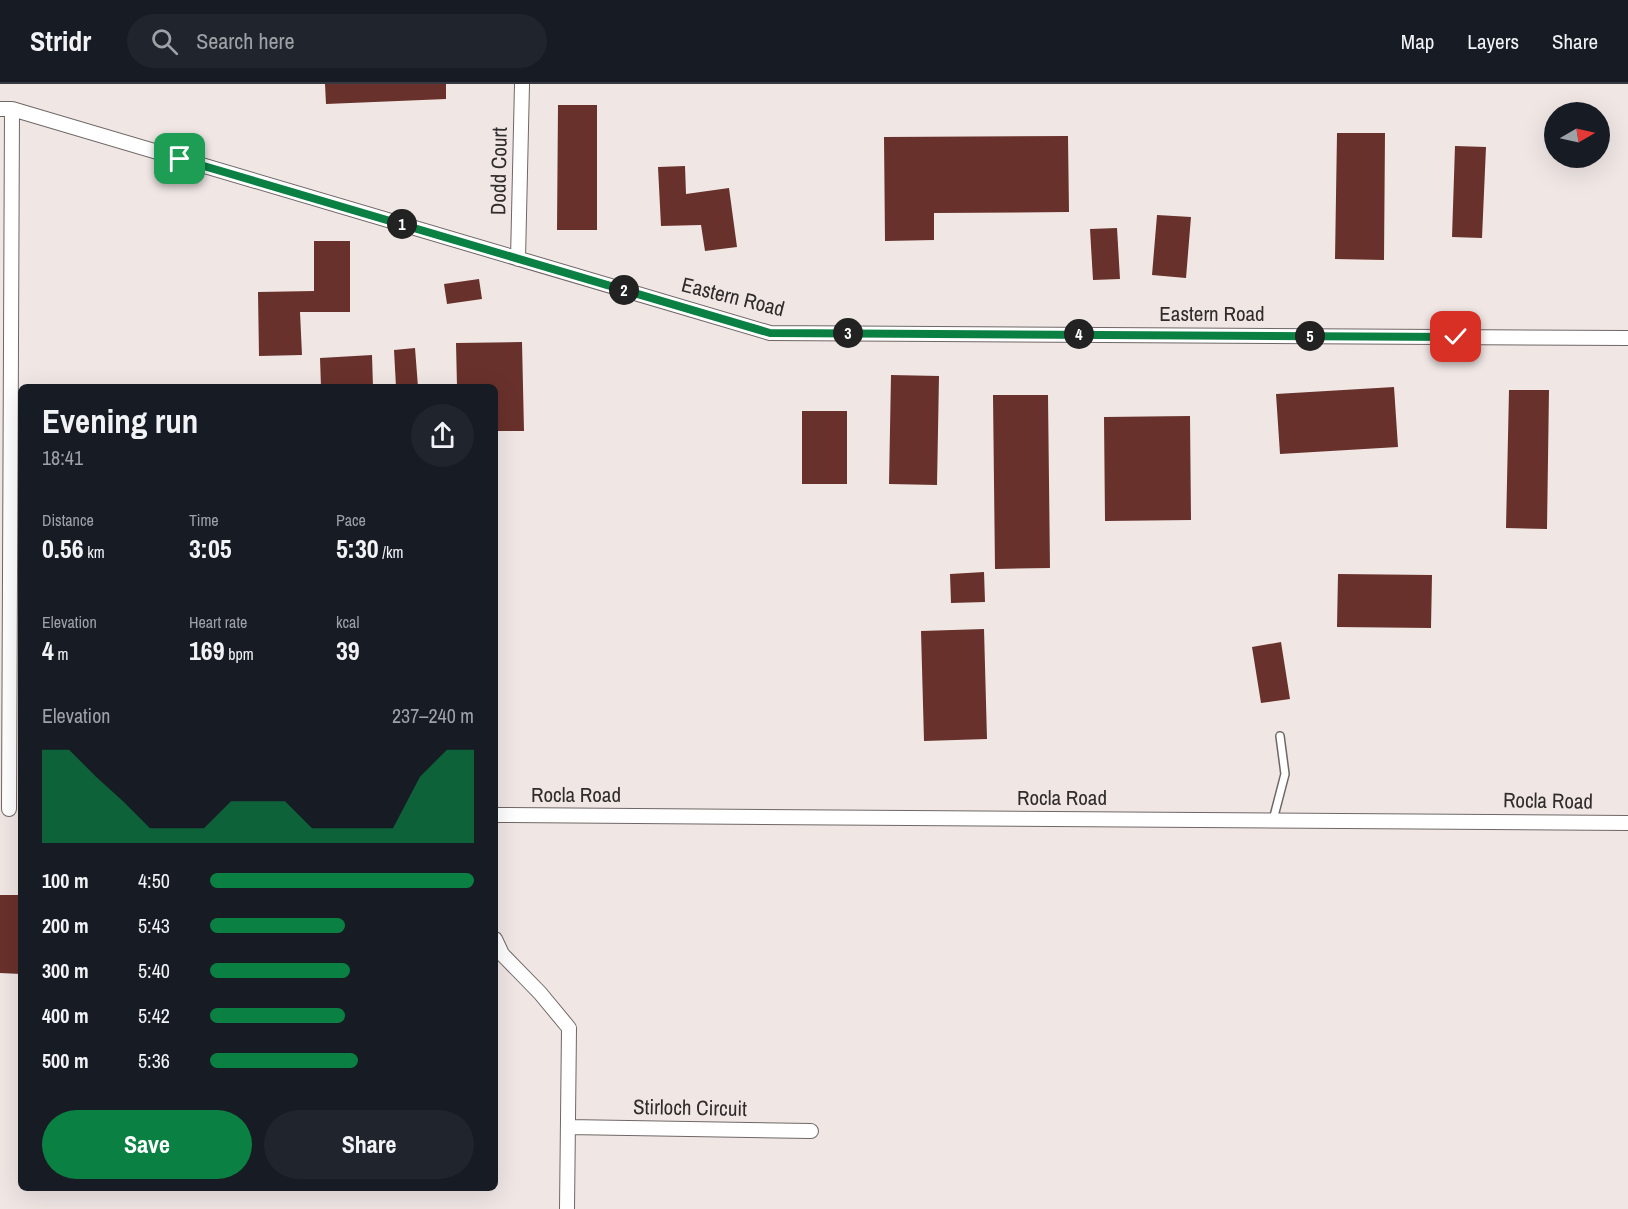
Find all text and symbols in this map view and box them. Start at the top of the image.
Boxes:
search box [127,14,547,68]
text: Stridr [30,22,91,60]
icon: search [148,25,181,58]
text: Search here [196,26,295,56]
text: Map [1401,27,1434,56]
text: Layers [1467,27,1519,56]
text: Share [1552,27,1598,56]
north arrow [1544,102,1610,168]
map controls [1544,102,1610,168]
street label: Dodd Court [483,127,514,215]
pin [154,133,205,184]
icon: arrive [163,142,196,175]
pin: 1 [387,209,417,239]
text: 1 [398,213,406,235]
street label: Eastern Road [679,270,788,323]
pin: 2 [609,275,639,305]
text: 2 [620,279,628,301]
street label: Eastern Road [1159,299,1265,328]
pin [1430,311,1481,362]
pin: 3 [833,318,863,348]
pin: 4 [1064,319,1094,349]
icon: check [1439,320,1472,353]
pin: 5 [1295,321,1325,351]
text: 3 [844,322,852,344]
text: 4 [1075,323,1083,345]
text: 5 [1306,325,1314,347]
text: Evening run [42,399,198,443]
button: share [411,404,474,467]
text: 18:41 [42,444,83,471]
text: Distance [42,509,94,531]
text: Time [189,509,219,531]
text: Pace [336,509,366,531]
text: 0.56 [42,531,84,566]
text: 3:05 [189,531,232,566]
text: 5:30 [336,531,379,566]
text: km [84,541,105,563]
text: /km [379,541,403,563]
text: Elevation [42,611,97,633]
text: Heart rate [189,611,247,633]
text: kcal [336,611,359,633]
text: 4 [42,633,54,668]
text: 169 [189,633,225,668]
text: 39 [336,633,360,668]
text: m [54,643,68,665]
text: bpm [225,643,254,665]
text: Elevation [42,702,110,729]
text: 237–240 m [392,702,474,729]
street label: Rocla Road [531,780,621,809]
street label: Rocla Road [1017,783,1107,812]
street label: Rocla Road [1503,785,1593,816]
text: 100 m [42,867,89,894]
text: 4:50 [138,867,170,894]
text: 200 m [42,912,89,939]
text: 5:43 [138,912,170,939]
text: 300 m [42,957,89,984]
text: 5:40 [138,957,170,984]
text: 400 m [42,1002,89,1029]
text: 5:42 [138,1002,170,1029]
text: 500 m [42,1047,89,1074]
text: 5:36 [138,1047,170,1074]
street label: Stirloch Circuit [633,1092,747,1123]
button: Save [42,1110,252,1179]
button: Share [264,1110,474,1179]

